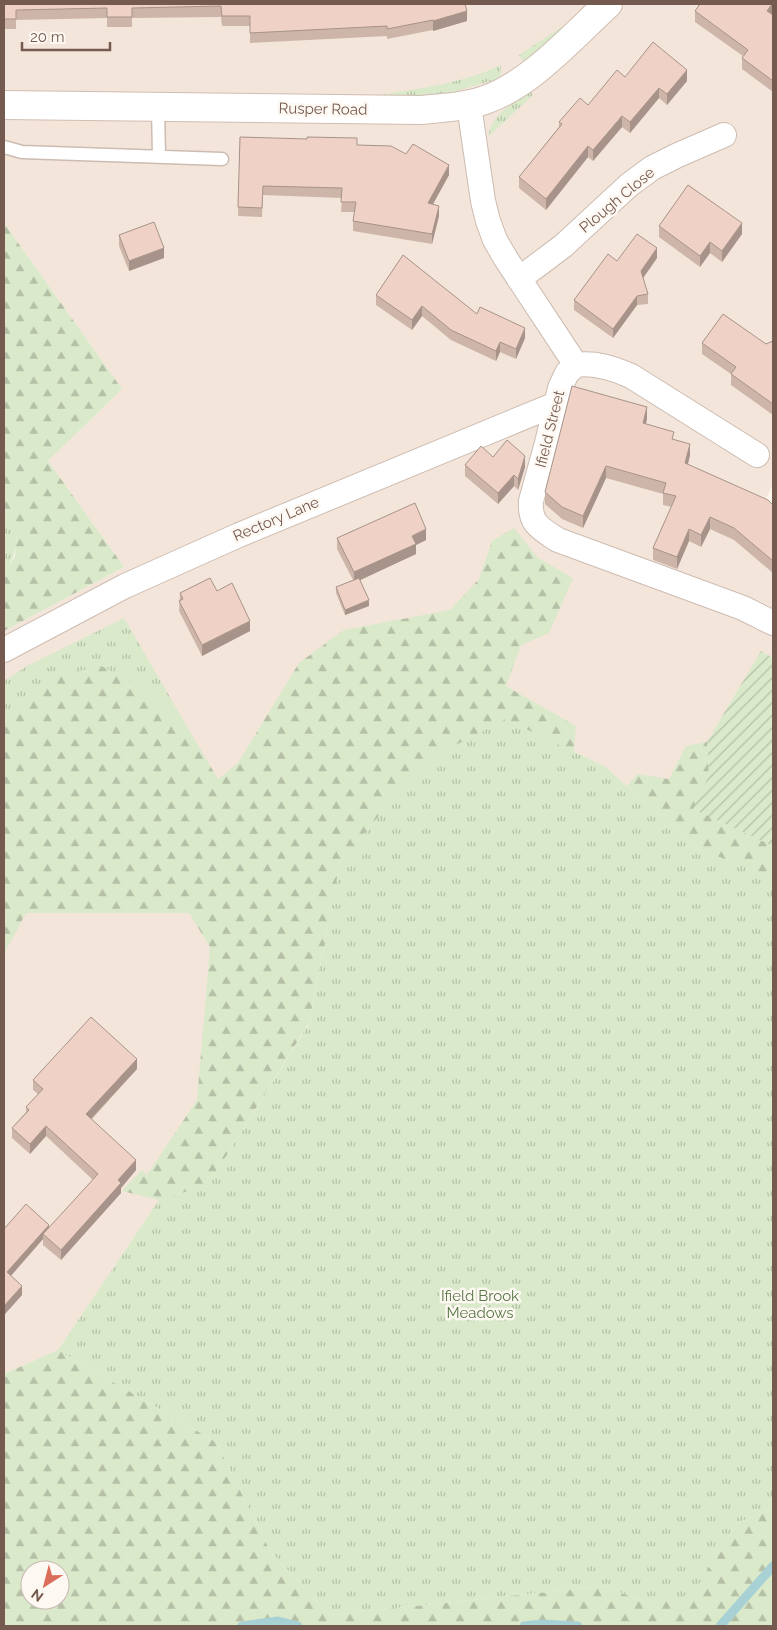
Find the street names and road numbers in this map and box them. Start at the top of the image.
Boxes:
street label: Rusper Road [279,99,367,119]
street label: Plough Close [576,163,658,237]
street label: Ifield Street [532,389,568,469]
street label: Rectory Lane [230,493,322,545]

